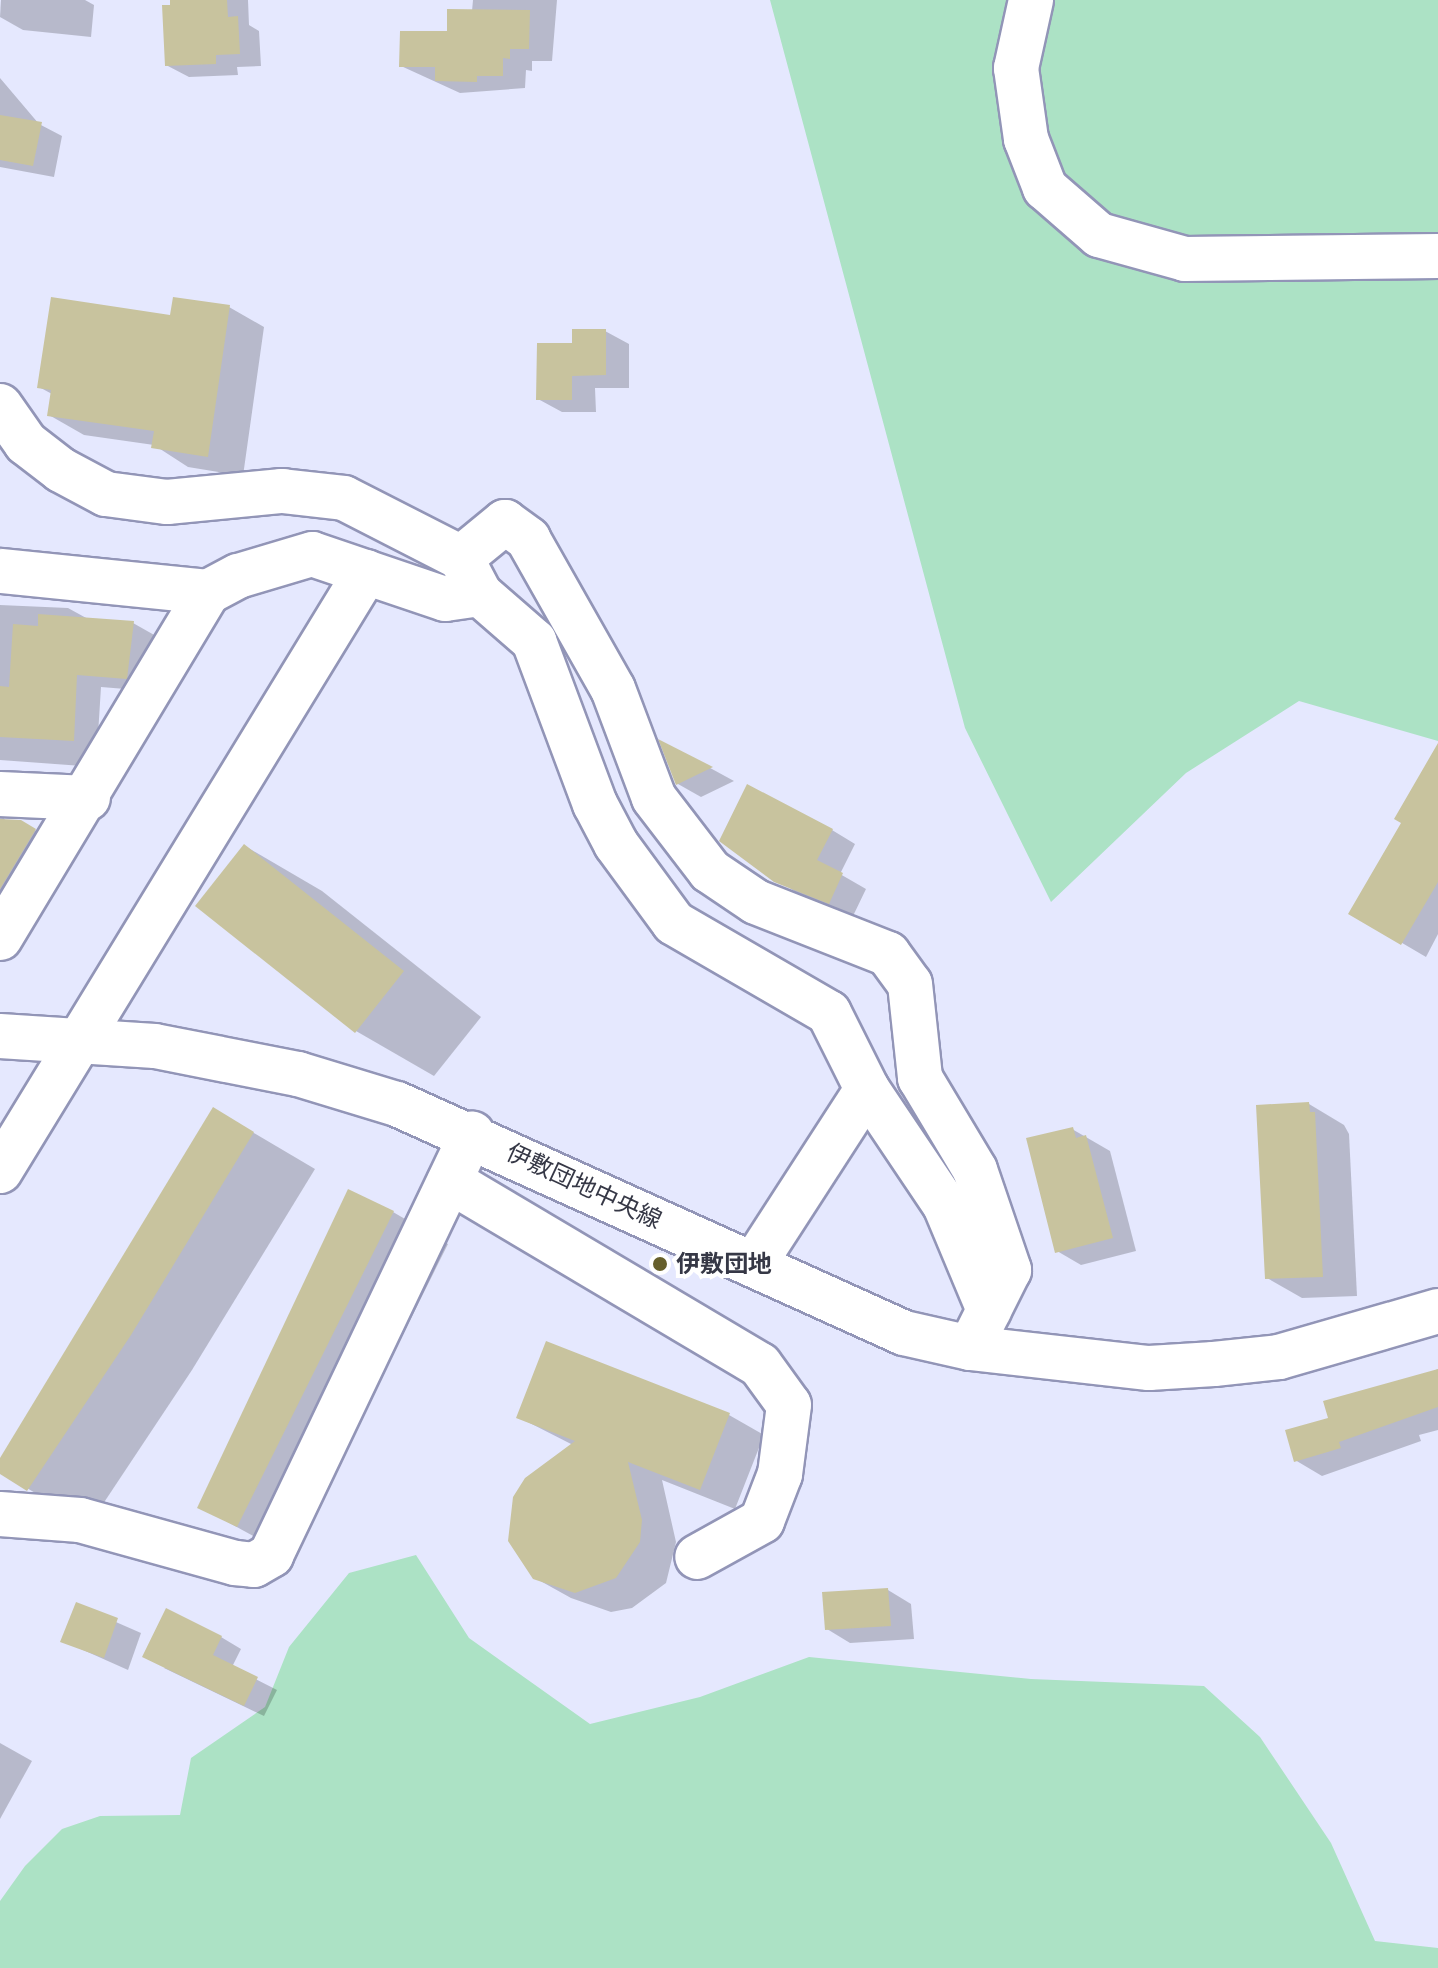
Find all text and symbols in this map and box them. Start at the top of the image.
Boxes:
street label: 伊敷団地中央線 [502,1137,666,1235]
place label: 伊敷団地 [676,1250,772,1278]
marker: 伊敷団地 [651,1255,669,1273]

